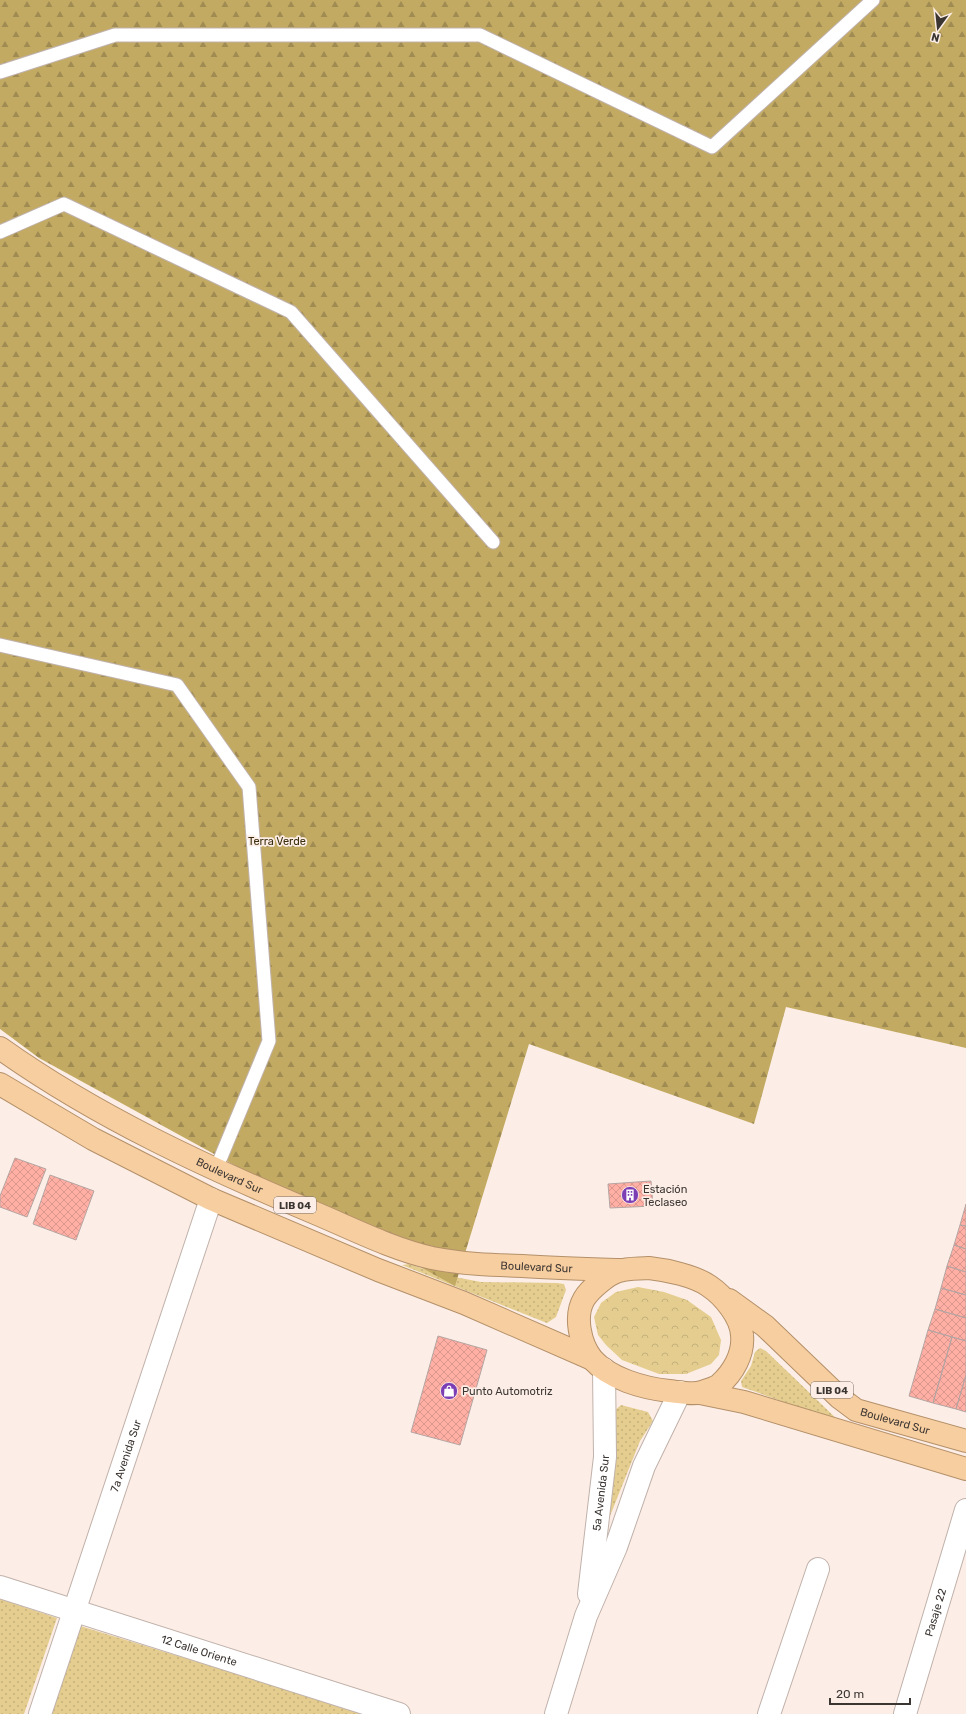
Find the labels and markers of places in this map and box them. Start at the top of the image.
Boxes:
place label: Estación Teclaseo [643,1183,687,1209]
building icon: Estación Teclaseo [620,1185,640,1205]
shop icon: Punto Automotriz [439,1381,459,1401]
place label: Punto Automotriz [462,1385,553,1398]

